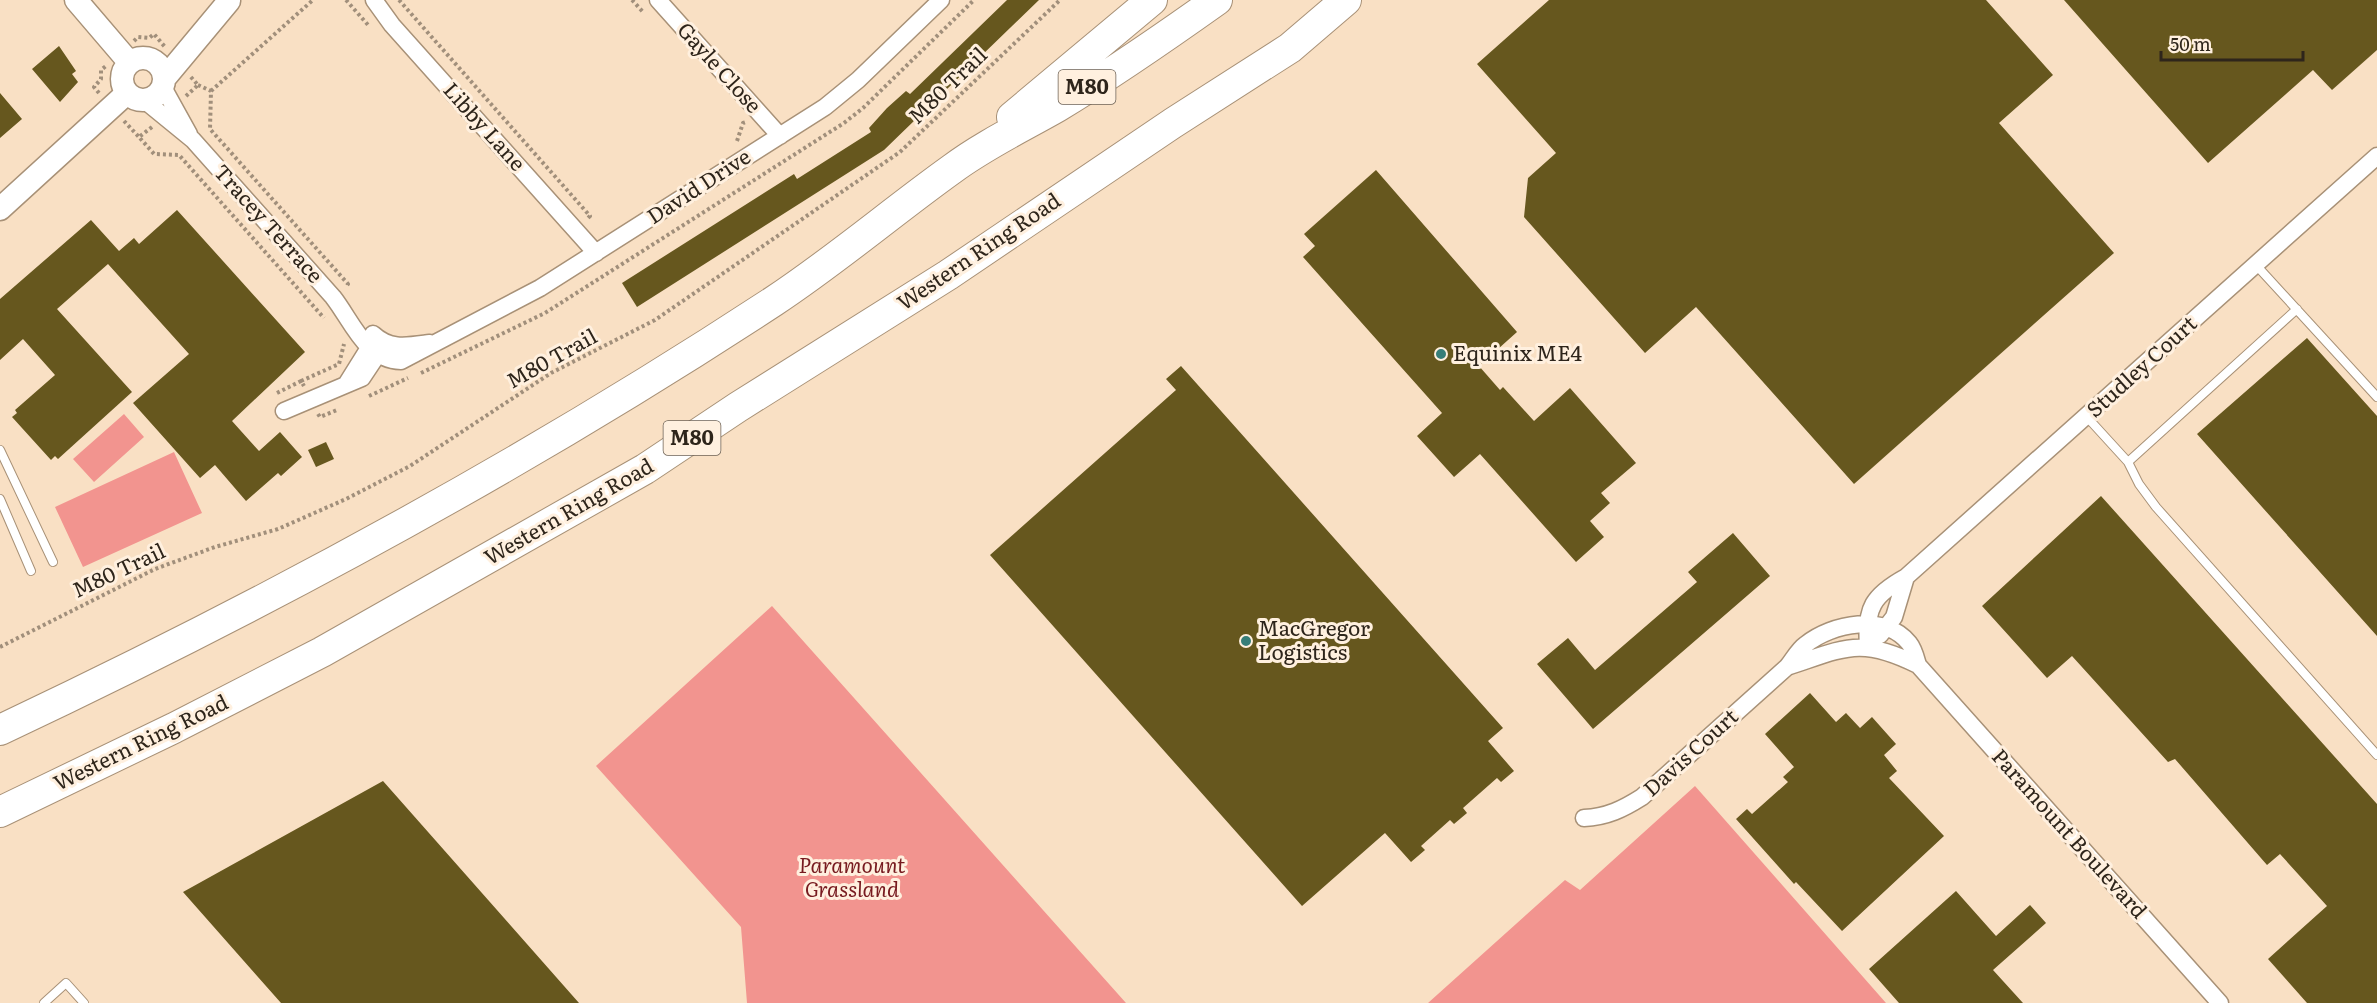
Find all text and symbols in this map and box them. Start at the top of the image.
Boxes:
street label: Gayle Close [672,14,770,119]
scale bar [2161,24,2304,62]
text: 50 m [2170,30,2211,57]
street label: M80 Trail [900,39,993,130]
road number: M80 [1058,70,1116,104]
street label: Libby Lane [438,74,534,177]
street label: David Drive [640,140,756,230]
street label: Tracey Terrace [208,156,332,289]
street label: Western Ring Road [890,184,1066,316]
street label: Studley Court [2078,307,2203,423]
street label: M80 Trail [500,319,602,394]
place label: Equinix ME4 [1453,336,1583,367]
marker: Equinix ME4 [1434,347,1448,361]
road number: M80 [664,421,720,455]
street label: Western Ring Road [477,449,658,571]
street label: M80 Trail [66,534,169,604]
place label: MacGregor Logistics [1258,611,1370,666]
marker: MacGregor Logistics [1239,634,1253,648]
street label: Western Ring Road [47,685,233,797]
street label: Davis Court [1635,700,1744,802]
street label: Paramount Boulevard [1986,741,2156,924]
park label: Paramount Grassland [798,848,906,903]

